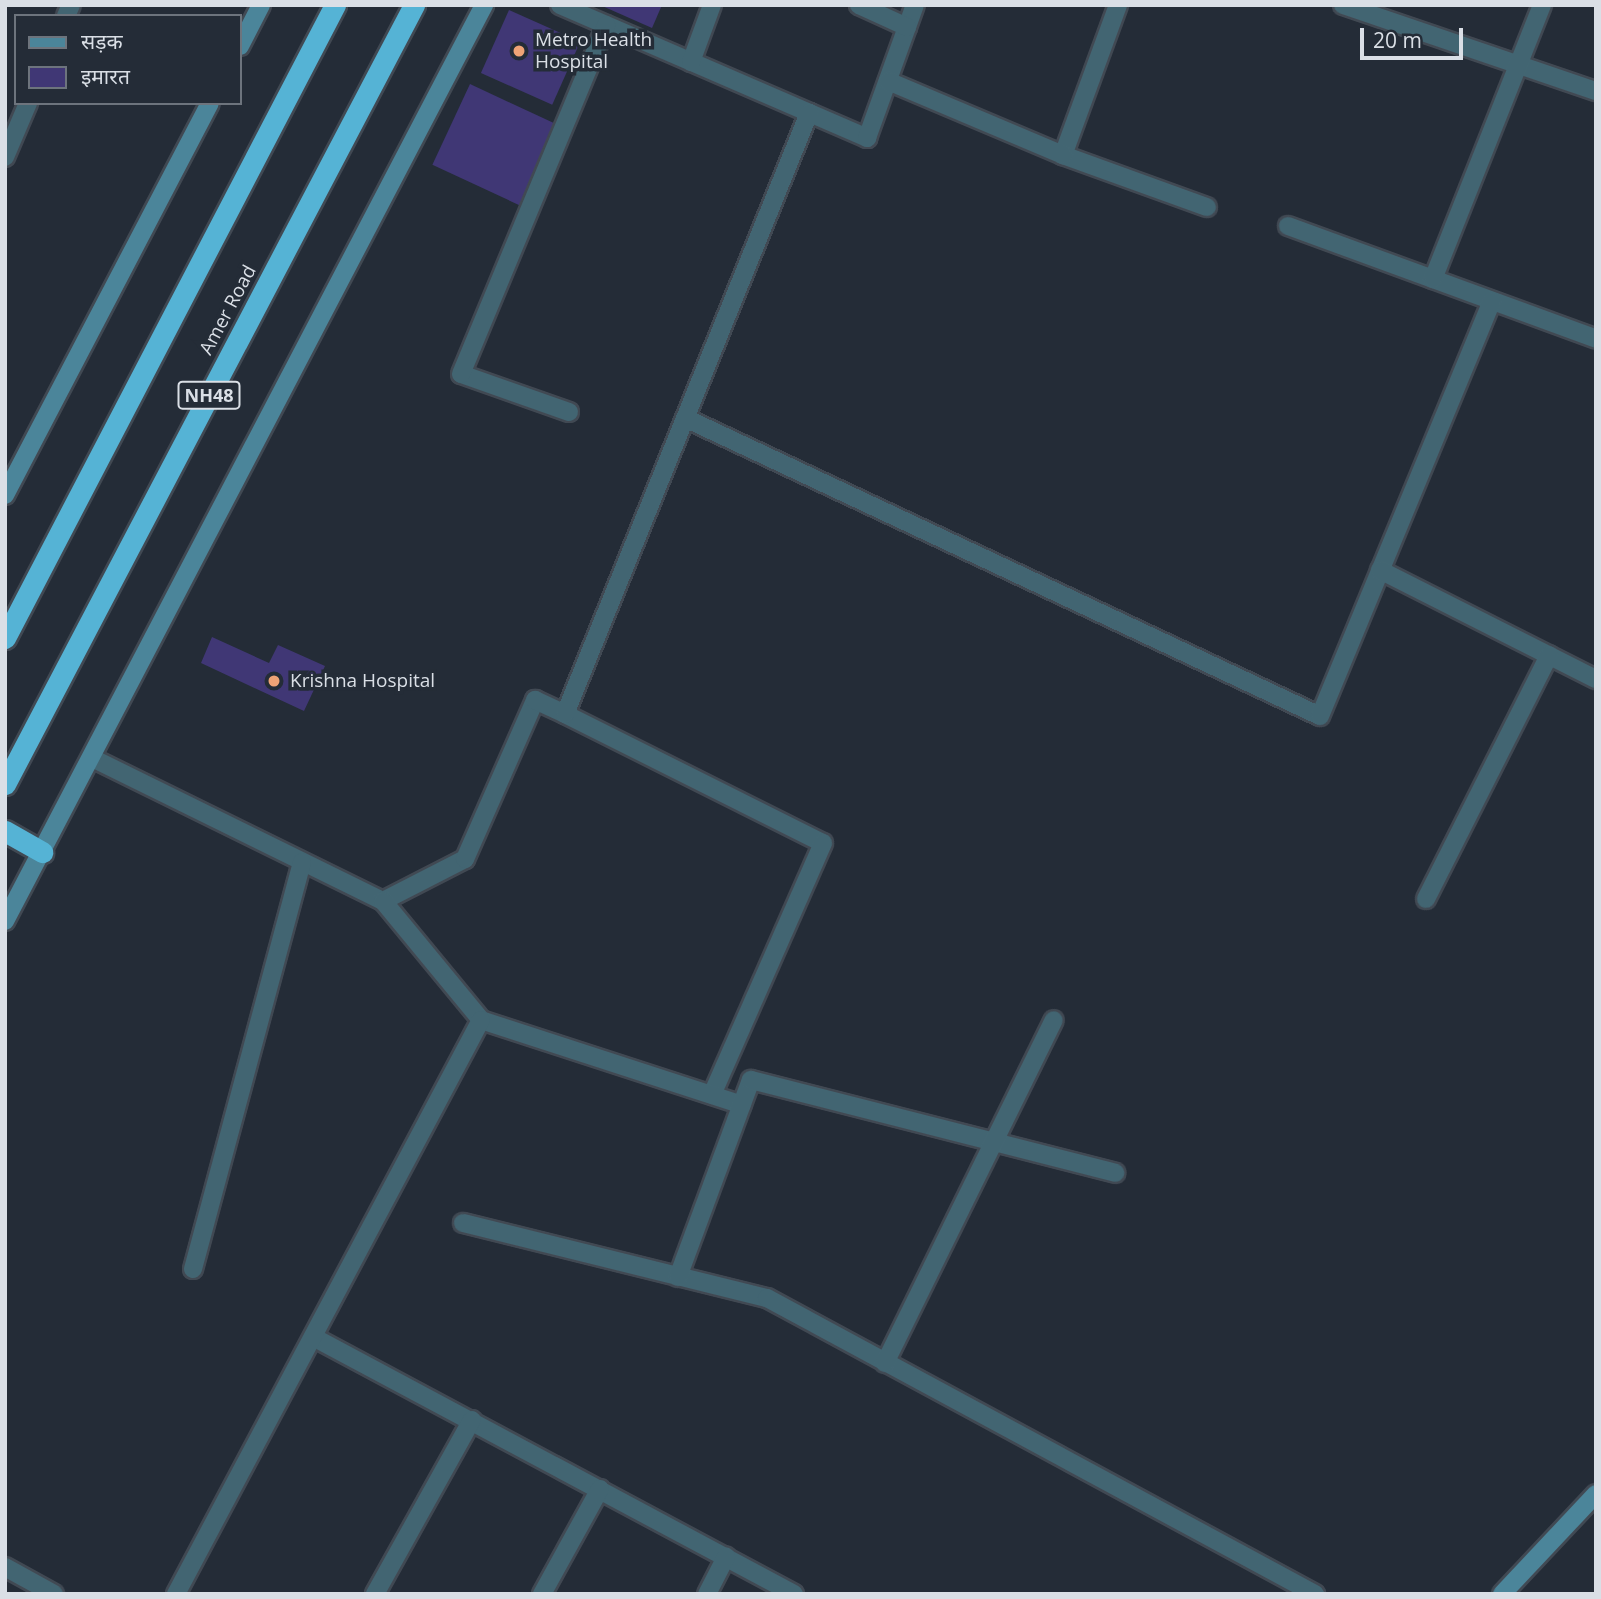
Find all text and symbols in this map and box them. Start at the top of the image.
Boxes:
legend [14,14,242,105]
scale bar [1363,14,1466,58]
text: 20 m [1373,26,1422,54]
text: सड़क [81,27,123,55]
place label: Metro Health Hospital [535,29,652,73]
marker: Metro Health Hospital [509,41,529,61]
text: इमारत [81,62,130,90]
street label: Amer Road [195,261,261,359]
road number: NH48 [178,380,241,410]
place label: Krishna Hospital [290,670,435,692]
marker: Krishna Hospital [264,671,284,691]

